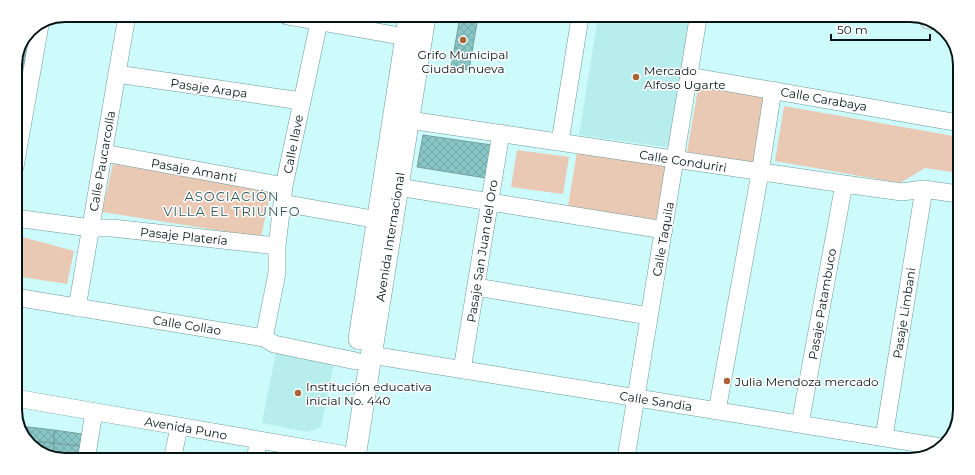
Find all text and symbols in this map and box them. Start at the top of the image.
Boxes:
scale bar [831,16,930,42]
text: 50 m [837,22,868,37]
marker: Grifo Municipal Ciudad nueva [458,35,468,45]
place label: Grifo Municipal Ciudad nueva [417,47,509,76]
place label: Mercado Alfoso Ugarte [644,63,726,92]
marker: Mercado Alfoso Ugarte [631,72,641,82]
street label: Pasaje Arapa [170,75,248,101]
street label: Calle Carabaya [780,84,868,114]
street label: Calle Paucarcolla [86,109,118,213]
street label: Calle Ilave [280,113,306,175]
street label: Calle Conduriri [638,147,728,175]
street label: Pasaje Amanti [150,155,238,185]
street label: Avenida Internacional [372,171,408,303]
street label: Pasaje San Juan del Oro [463,179,501,323]
district label: ASOCIACIÓN VILLA EL TRIUNFO [163,188,301,219]
street label: Calle Taquila [649,200,677,278]
street label: Pasaje Platería [139,224,229,248]
street label: Pasaje Patambuco [805,247,839,361]
street label: Pasaje Limbani [889,267,919,359]
street label: Calle Collao [152,312,222,338]
place label: Julia Mendoza mercado [734,374,879,389]
marker: Julia Mendoza mercado [722,376,732,386]
place label: Institución educativa inicial No. 440 [306,379,432,408]
marker: Institución educativa inicial No. 440 [293,388,303,398]
street label: Calle Sandia [619,388,693,414]
street label: Avenida Puno [143,413,229,443]

